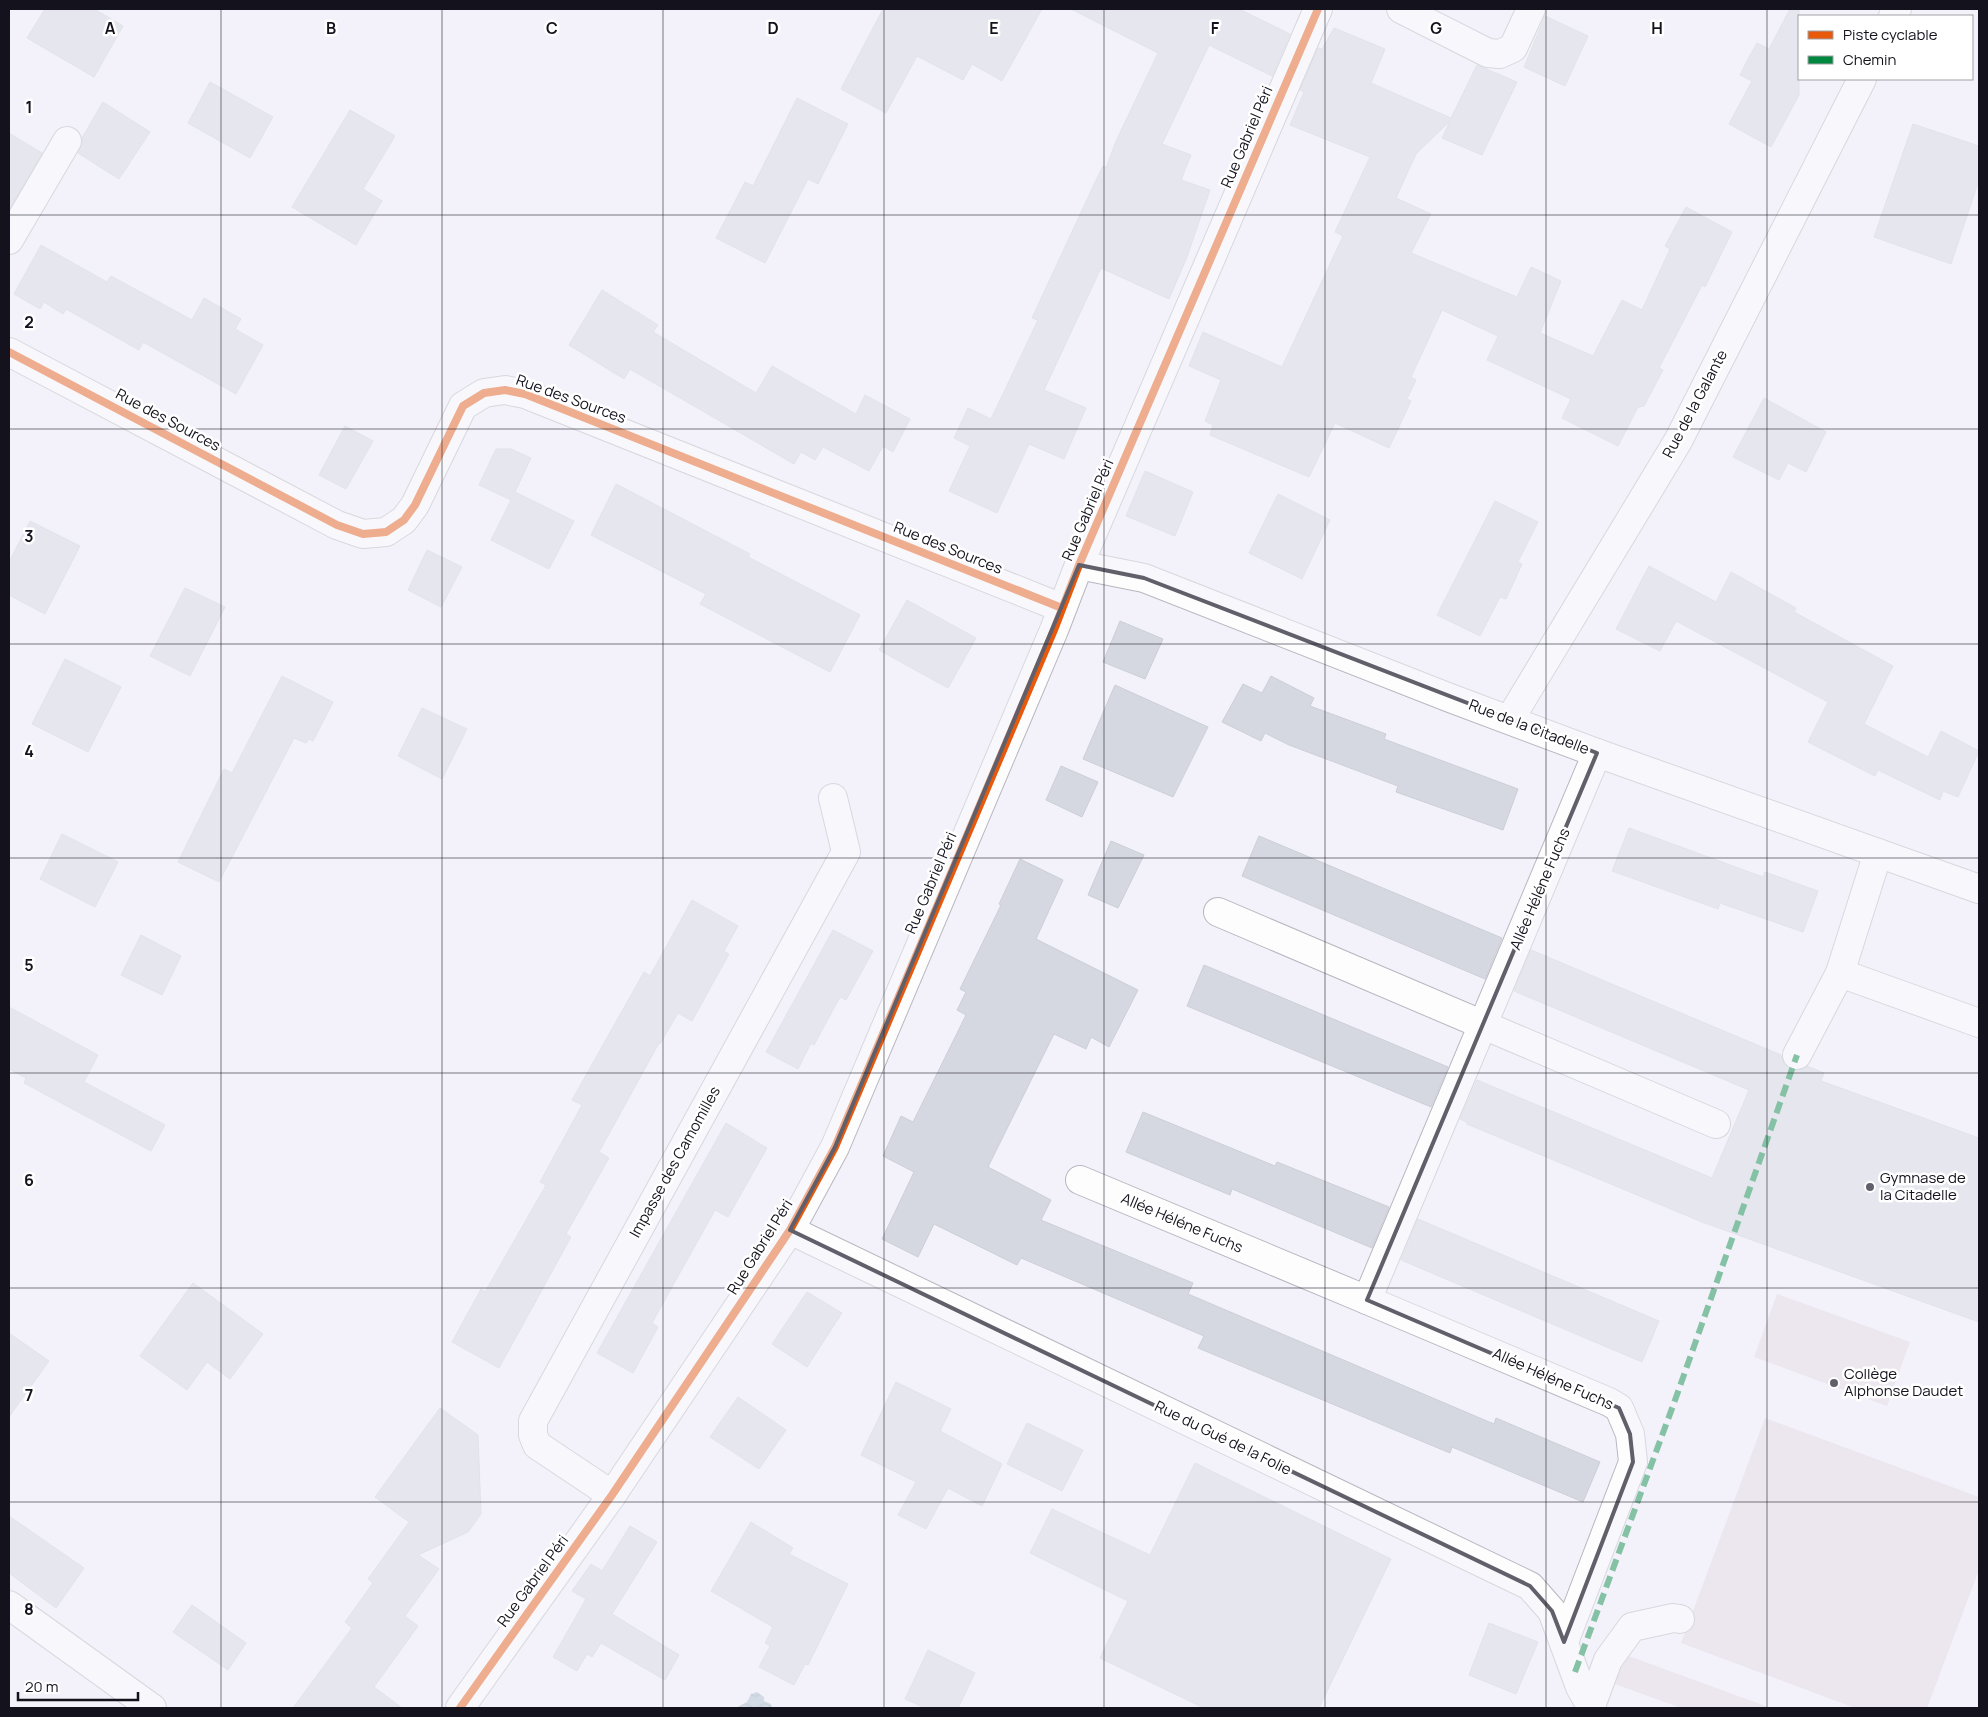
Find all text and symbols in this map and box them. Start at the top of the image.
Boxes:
legend [1798,15,1973,80]
text: A [105,17,116,39]
text: B [326,17,336,39]
text: C [546,17,558,39]
text: D [767,17,779,39]
text: E [989,17,999,39]
text: F [1211,17,1220,39]
text: G [1430,17,1442,39]
text: H [1651,17,1663,39]
text: Piste cyclable [1843,24,1938,45]
text: Chemin [1843,49,1896,70]
street label: Rue Gabriel Péri [1216,83,1277,191]
text: 1 [25,96,33,118]
text: 2 [24,311,34,333]
street label: Rue de la Galante [1657,346,1732,462]
street label: Rue des Sources [513,369,629,428]
street label: Rue des Sources [112,383,224,456]
street label: Rue Gabriel Péri [1057,456,1118,564]
street label: Rue des Sources [891,516,1006,579]
text: 3 [24,525,34,547]
street label: Rue de la Citadelle [1466,694,1593,759]
text: 4 [24,740,34,762]
street label: Allée Héléne Fuchs [1504,825,1575,953]
street label: Rue Gabriel Péri [900,829,961,937]
text: 5 [24,954,34,976]
street label: Impasse des Camomilles [624,1082,725,1241]
place label: Gymnase de la Citadelle [1880,1167,1966,1205]
text: 6 [24,1169,34,1191]
marker: Gymnase de la Citadelle [1864,1181,1876,1193]
street label: Allée Héléne Fuchs [1118,1187,1246,1258]
street label: Rue Gabriel Péri [722,1195,797,1298]
street label: Allée Héléne Fuchs [1489,1342,1617,1415]
place label: Collège Alphonse Daudet [1844,1363,1963,1401]
marker: Collège Alphonse Daudet [1828,1377,1840,1389]
text: 7 [25,1384,33,1406]
street label: Rue du Gué de la Folie [1151,1395,1295,1480]
street label: Rue Gabriel Péri [492,1531,573,1631]
text: 8 [24,1598,34,1620]
scale bar [18,1670,138,1702]
text: 20 m [25,1676,58,1697]

